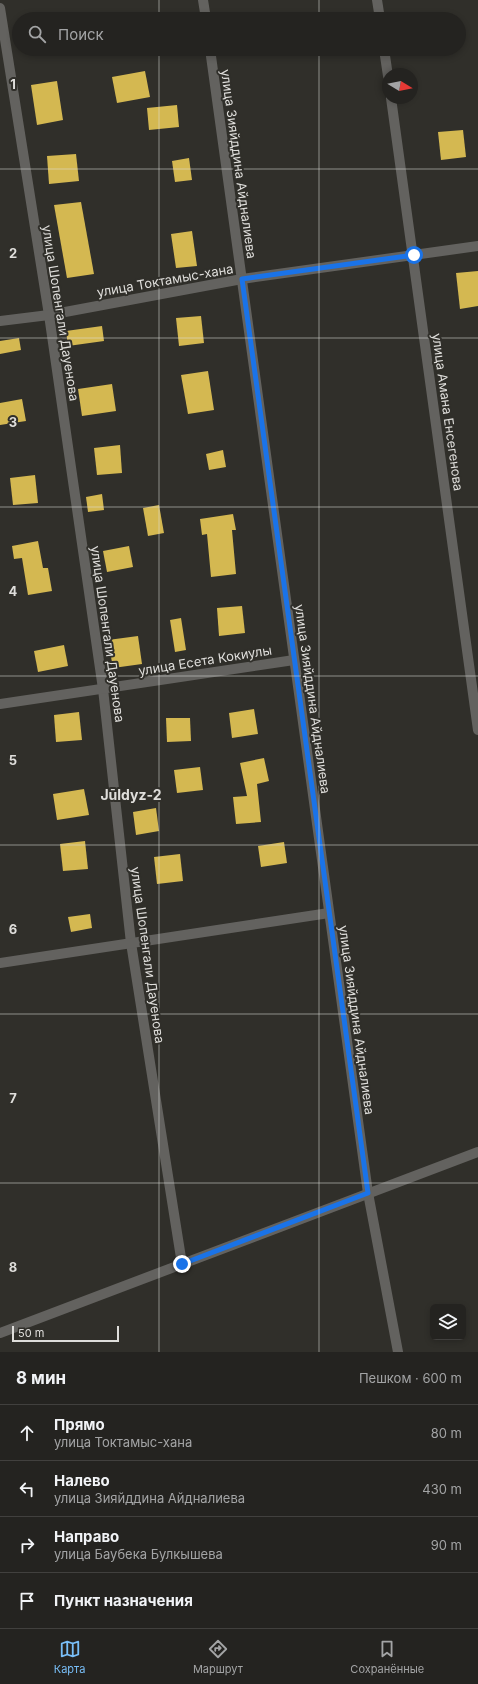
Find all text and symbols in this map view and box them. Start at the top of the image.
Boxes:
search box [12,12,466,56]
icon: search [26,23,48,45]
text: Поиск [58,25,104,44]
street label: улица Зияйддина Айдналиева [218,68,260,260]
north arrow [382,68,418,104]
text: 1 [10,76,16,92]
street label: улица Шопенгали Дауенова [39,224,83,402]
text: 2 [9,245,17,261]
route start [405,246,423,264]
street label: улица Токтамыс-хана [96,260,234,300]
street label: улица Амана Енсегенова [429,332,467,492]
text: 3 [9,414,17,430]
street label: улица Шопенгали Дауенова [88,545,128,723]
text: 4 [9,583,18,599]
street label: улица Зияйддина Айдналиева [292,603,334,795]
street label: улица Есета Кокиулы [137,642,273,678]
text: 5 [9,752,17,768]
district label: Jūldyz-2 [100,786,162,803]
street label: улица Шопенгали Дауенова [128,866,168,1044]
text: 6 [9,921,17,937]
street label: улица Зияйддина Айдналиева [336,924,378,1116]
text: 7 [9,1090,17,1106]
route end [173,1255,191,1273]
text: 8 [9,1259,17,1275]
map controls [430,1304,466,1340]
button: layers [430,1304,466,1340]
scale bar [12,1324,119,1343]
text: 50 m [18,1326,44,1340]
text: 8 мин [16,1368,66,1388]
text: Пешком · 600 m [359,1370,462,1386]
text: Прямо [54,1415,105,1434]
icon: ahead [16,1422,38,1444]
text: 80 m [431,1425,462,1441]
text: улица Токтамыс-хана [54,1434,192,1450]
text: Налево [54,1471,110,1490]
icon: left [16,1478,38,1500]
text: 430 m [422,1481,462,1497]
text: улица Зияйддина Айдналиева [54,1490,245,1506]
text: Направо [54,1527,119,1546]
icon: right [16,1534,38,1556]
text: 90 m [431,1537,462,1553]
text: улица Баубека Булкышева [54,1546,223,1562]
icon: arrive [16,1590,38,1612]
text: Пункт назначения [54,1591,193,1610]
tab: Карта [54,1638,85,1676]
tab: Маршрут [193,1638,243,1676]
tab: Сохранённые [350,1638,424,1676]

